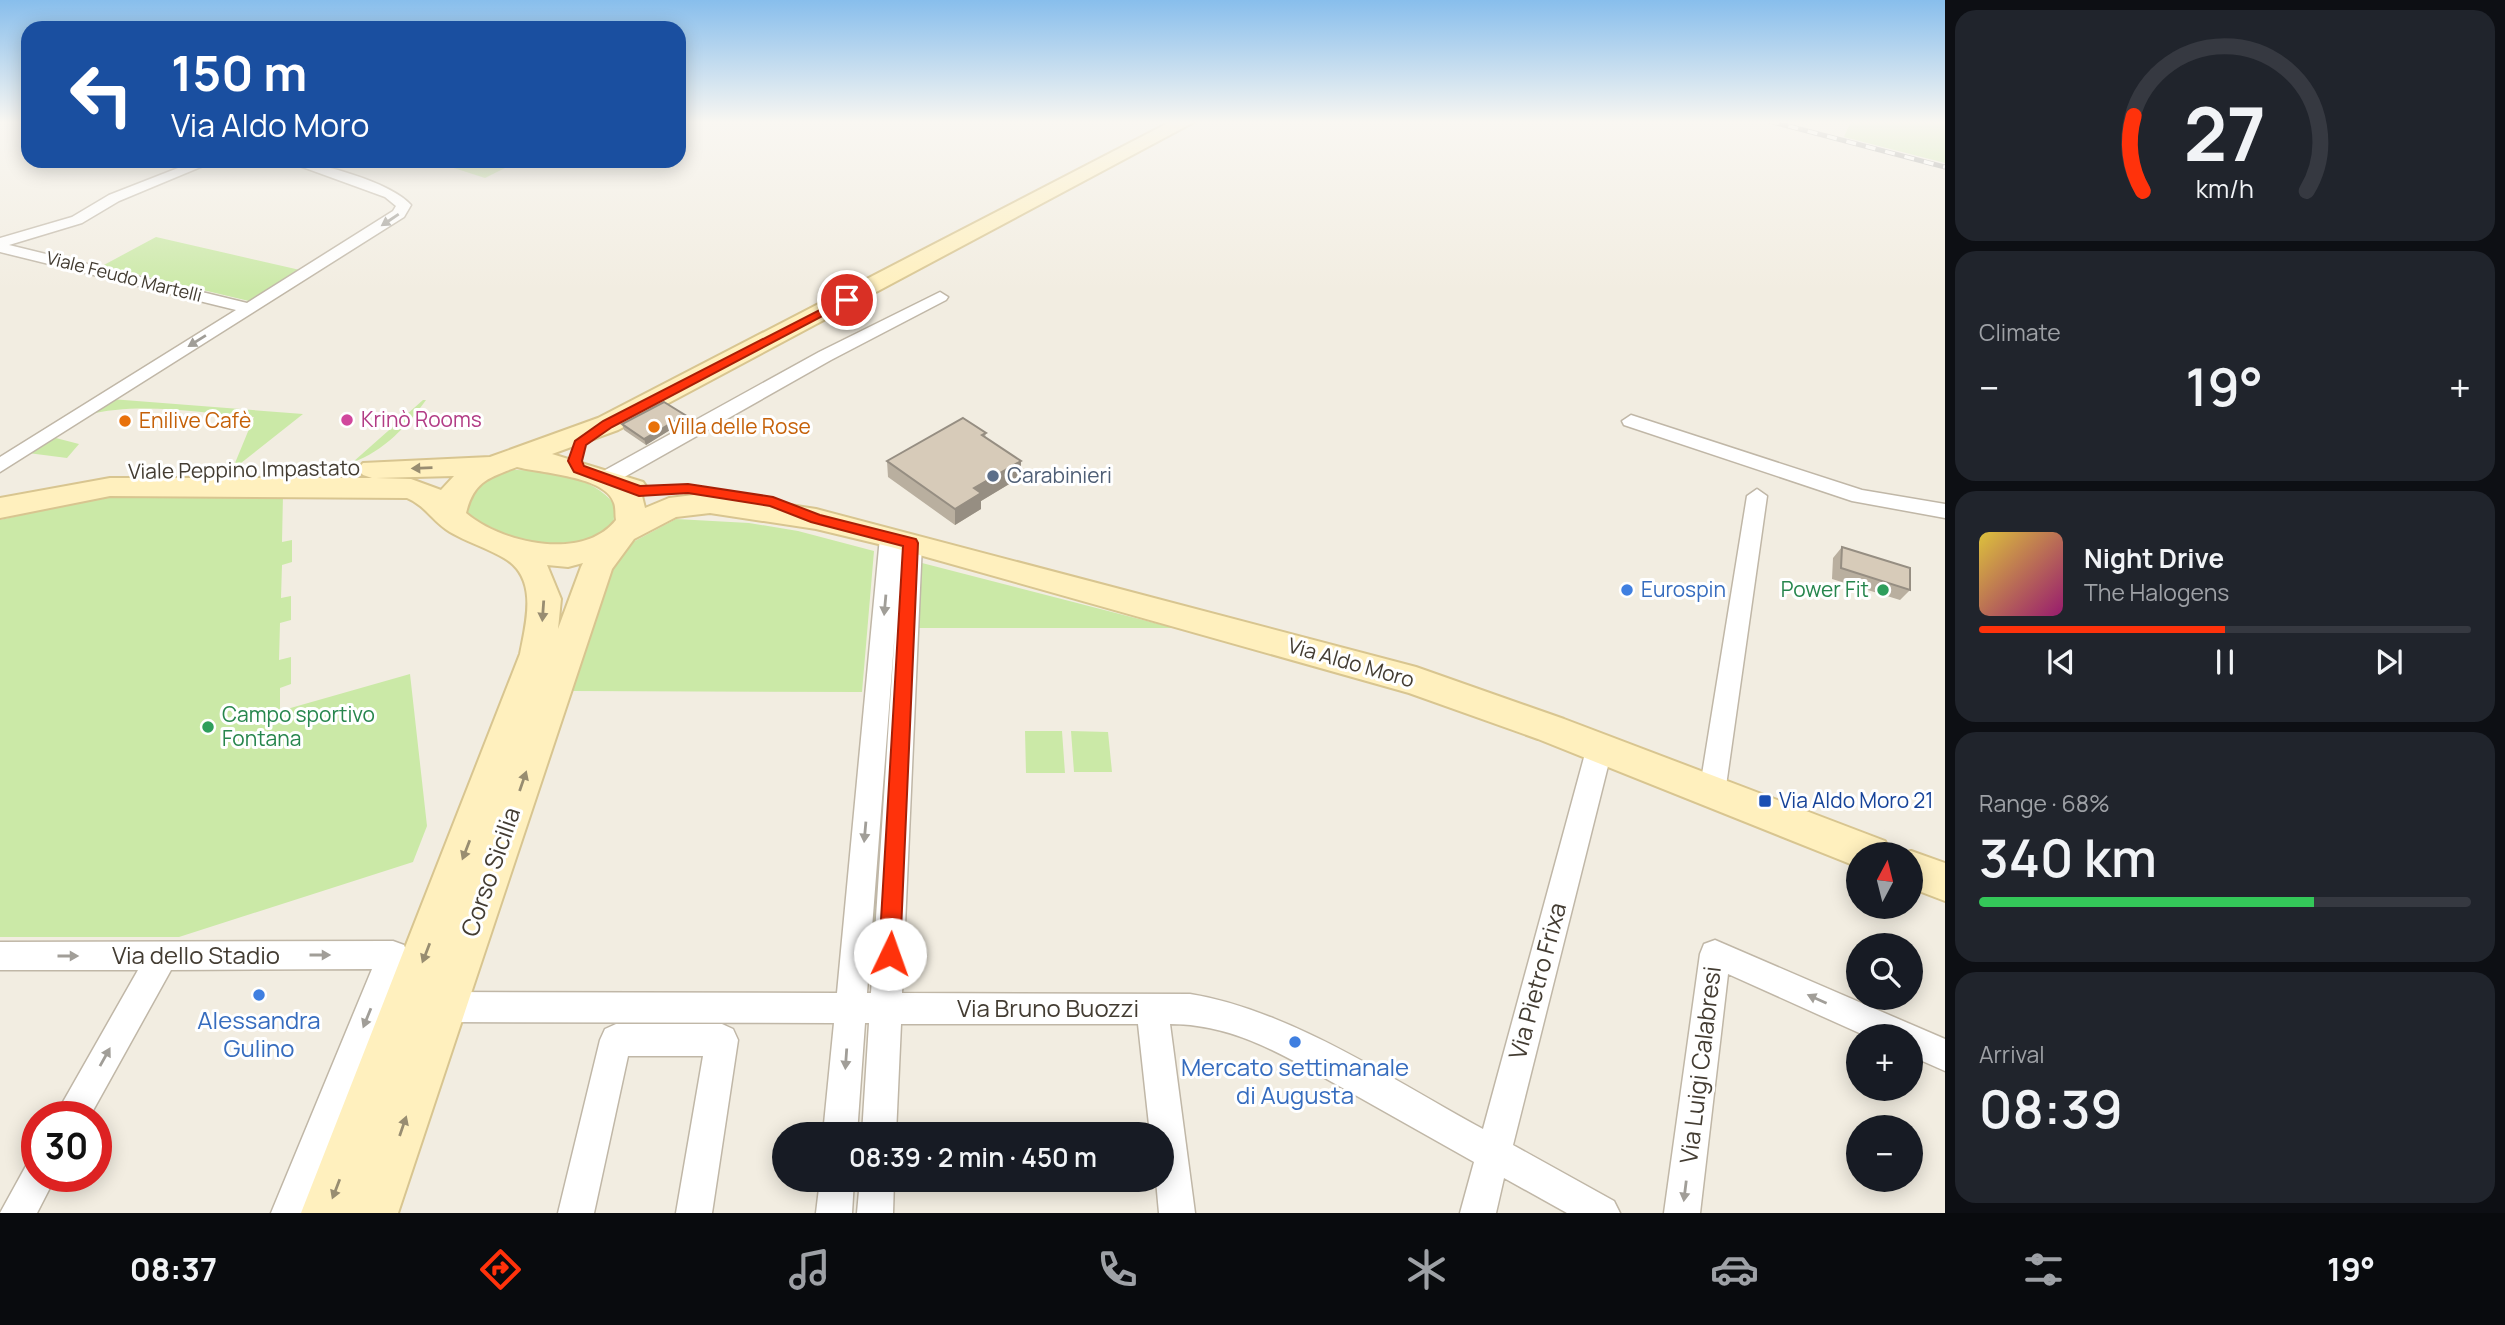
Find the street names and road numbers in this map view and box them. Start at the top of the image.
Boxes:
street label: Viale Feudo Martelli [44,245,205,307]
street label: Viale Peppino Impastato [128,453,360,485]
street label: Via Aldo Moro [1285,631,1418,693]
street label: Corso Sicilia [452,803,527,941]
street label: Via Pietro Frixa [1500,899,1573,1063]
street label: Via dello Stadio [112,938,280,971]
street label: Via Luigi Calabresi [1671,964,1728,1165]
street label: Via Bruno Buozzi [957,991,1139,1024]

